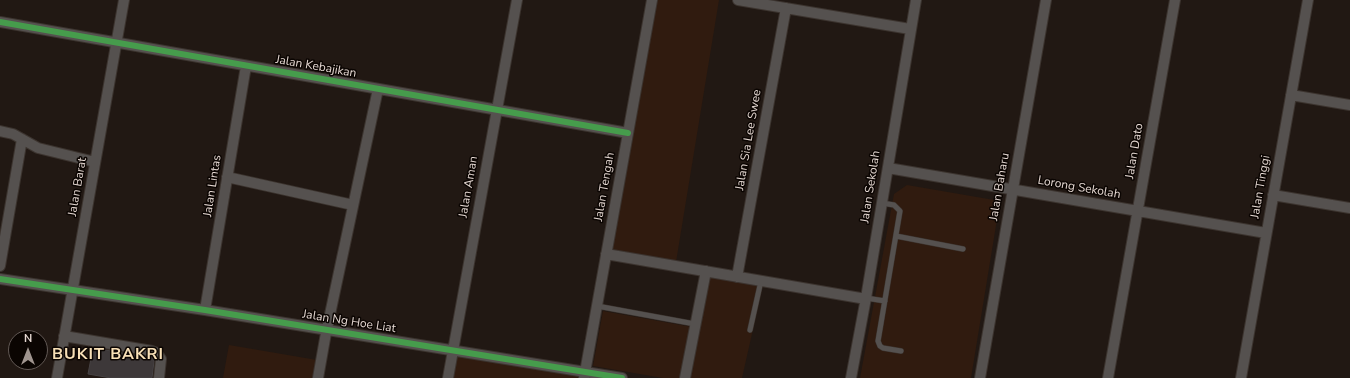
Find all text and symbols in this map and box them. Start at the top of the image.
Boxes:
street label: Jalan Kebajikan [274,53,358,81]
street label: Jalan Sia Lee Swee [733,88,765,192]
street label: Jalan Dato [1123,122,1147,180]
street label: Jalan Sekolah [858,150,884,224]
street label: Jalan Tengah [592,151,618,223]
street label: Jalan Baharu [987,152,1013,222]
street label: Jalan Lintas [201,154,225,218]
street label: Jalan Tinggi [1248,154,1274,220]
street label: Jalan Aman [457,155,481,219]
street label: Jalan Barat [66,157,90,217]
street label: Lorong Sekolah [1036,174,1122,202]
street label: Jalan Ng Hoe Liat [301,308,397,336]
north arrow [8,330,48,370]
text: N [24,331,32,346]
district label: BUKIT BAKRI [52,345,164,365]

